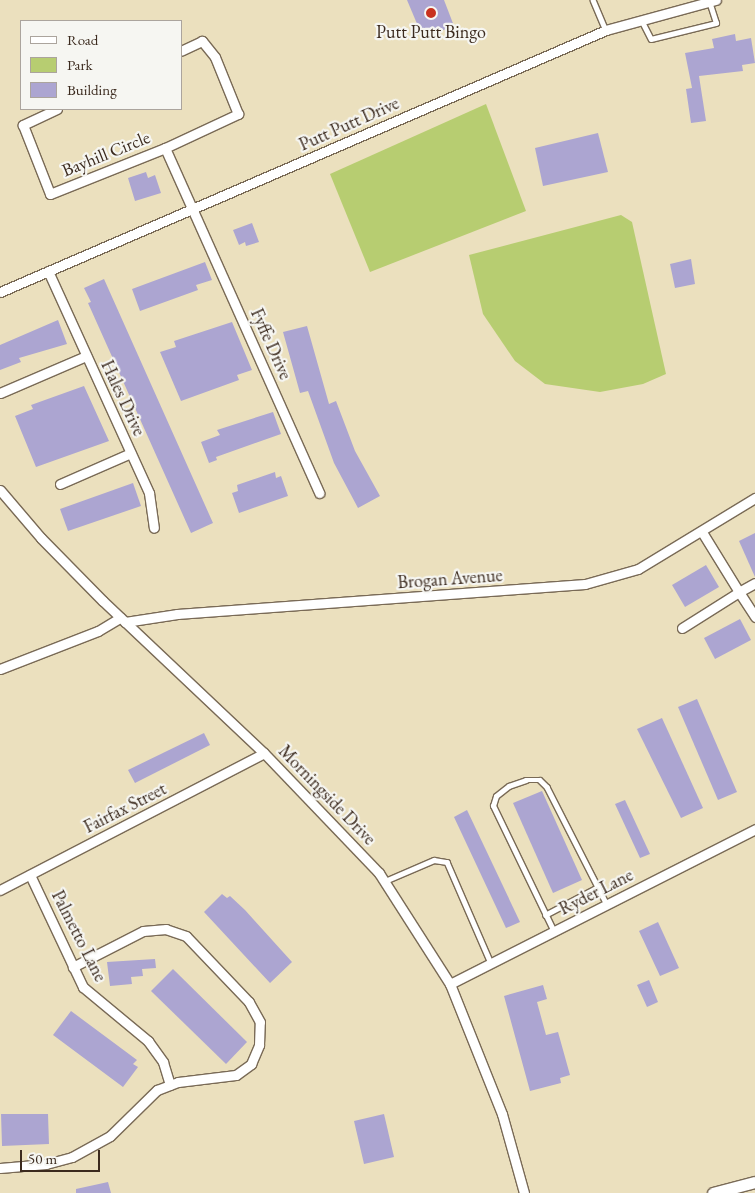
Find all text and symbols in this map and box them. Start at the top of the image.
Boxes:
marker: Putt Putt Bingo [425,7,437,19]
legend [20,20,182,110]
place label: Putt Putt Bingo [376,21,486,43]
text: Road [67,30,98,49]
text: Park [67,55,93,74]
text: Building [67,80,117,99]
street label: Putt Putt Drive [296,92,402,156]
street label: Bayhill Circle [59,127,153,181]
street label: Fyffe Drive [246,305,296,383]
street label: Hales Drive [96,357,150,439]
street label: Brogan Avenue [397,565,503,593]
street label: Morningside Drive [274,741,380,849]
street label: Fairfax Street [80,778,170,838]
street label: Ryder Lane [555,864,637,920]
street label: Palmetto Lane [47,887,111,985]
scale bar [22,1140,102,1172]
text: 50 m [28,1149,57,1168]

